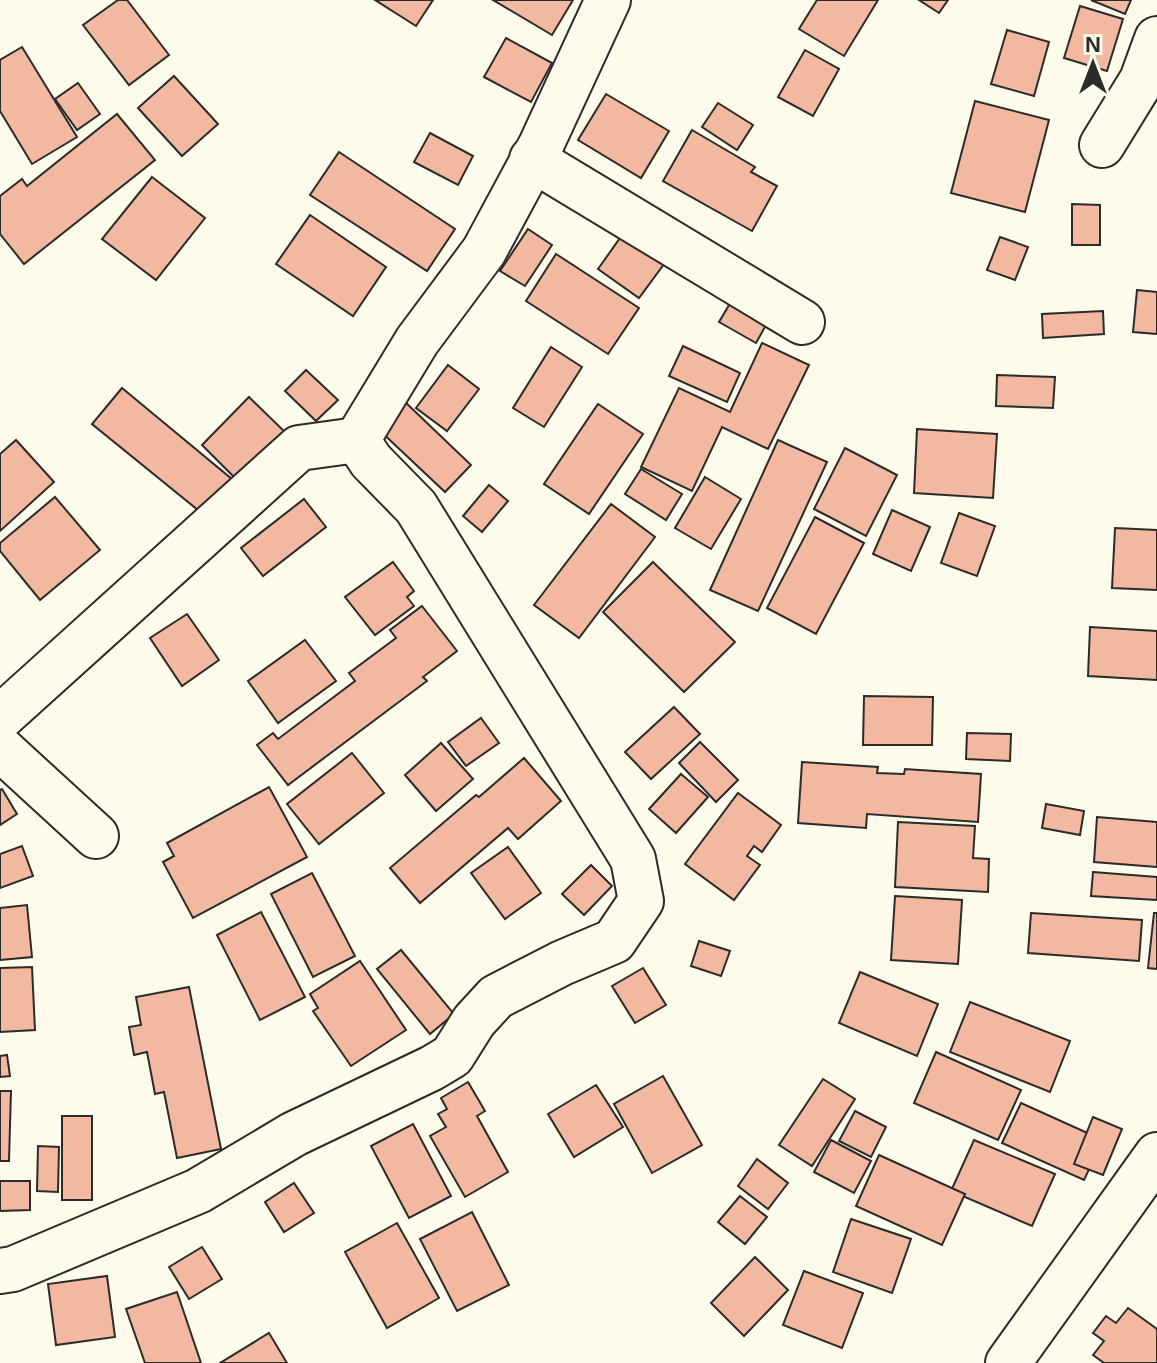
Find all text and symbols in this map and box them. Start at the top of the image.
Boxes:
north arrow [1053,24,1133,104]
text: N [1085,32,1101,57]

